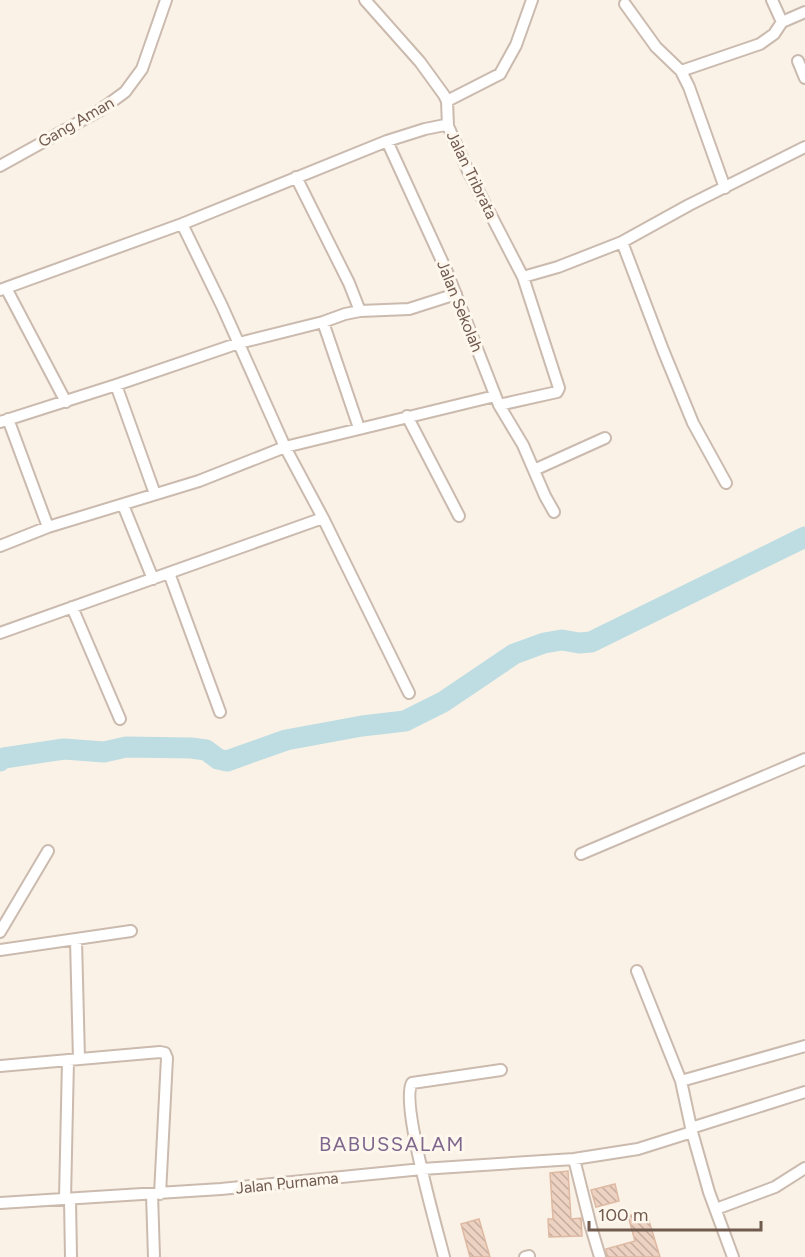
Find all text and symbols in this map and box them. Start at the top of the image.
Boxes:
street label: Gang Aman [35,93,117,151]
street label: Jalan Tribrata [443,128,501,222]
street label: Jalan Sekolah [433,257,487,355]
district label: BABUSSALAM [319,1132,465,1156]
street label: Jalan Purnama [235,1168,339,1198]
scale bar [589,1194,762,1232]
text: 100 m [598,1204,648,1226]

